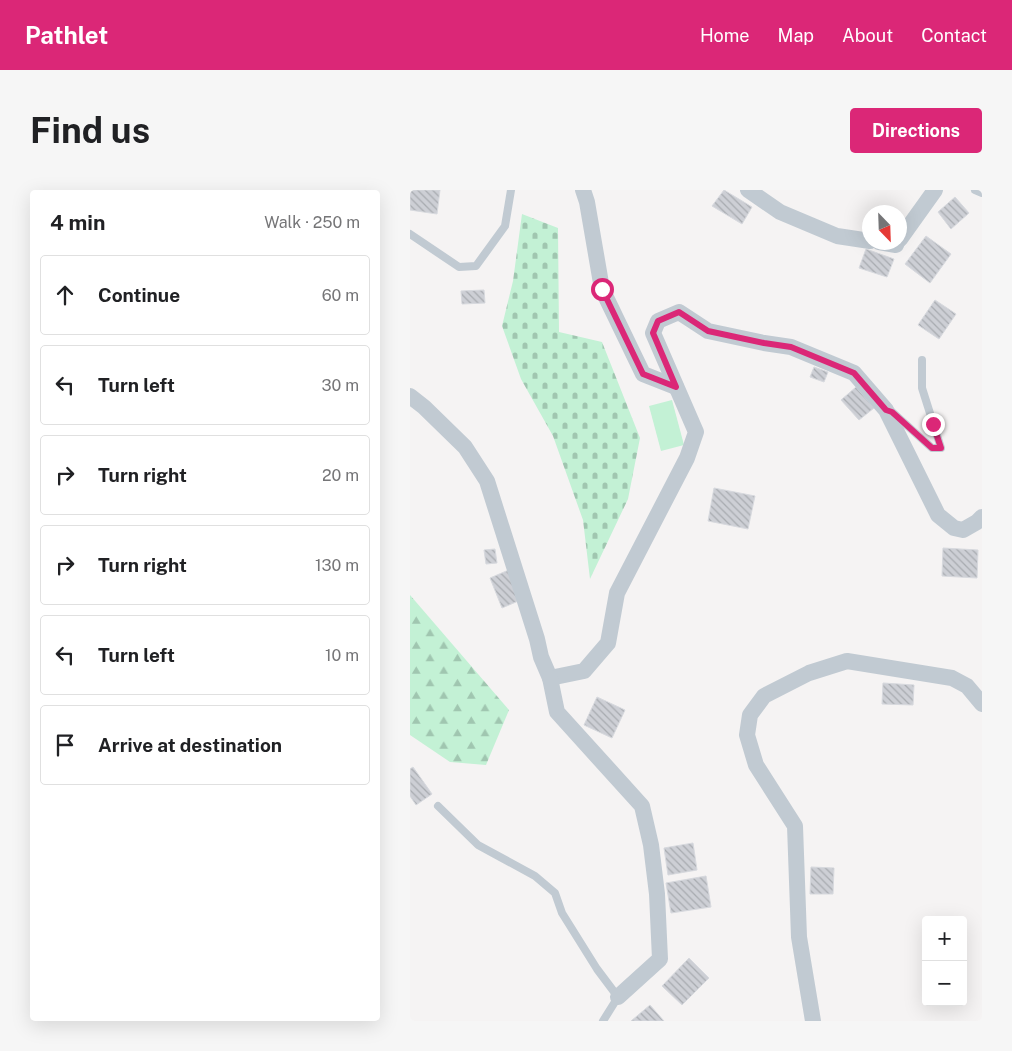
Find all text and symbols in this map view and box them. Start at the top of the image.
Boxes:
text: Pathlet [25,21,108,49]
text: Home [700,25,750,46]
text: Map [778,25,814,46]
text: About [842,25,893,46]
text: Contact [921,25,987,46]
button: Directions [850,108,982,153]
text: Find us [30,110,150,151]
north arrow [862,205,907,250]
text: 4 min [50,210,105,235]
text: Walk · 250 m [264,213,360,232]
route start [591,278,614,301]
icon: ahead [51,281,79,309]
text: Continue [98,284,180,306]
text: 60 m [322,286,359,305]
icon: left [51,371,79,399]
text: Turn left [98,374,175,396]
text: 30 m [322,376,359,395]
route end [922,413,945,436]
icon: right [51,461,79,489]
text: Turn right [98,464,187,486]
text: 20 m [322,466,359,485]
icon: right [51,551,79,579]
text: Turn right [98,554,187,576]
text: 130 m [315,556,359,575]
icon: left [51,641,79,669]
text: Turn left [98,644,175,666]
text: 10 m [325,646,359,665]
icon: arrive [51,731,79,759]
text: Arrive at destination [98,734,282,756]
map controls [922,916,967,1006]
button: + [922,916,967,961]
button: − [922,961,967,1006]

